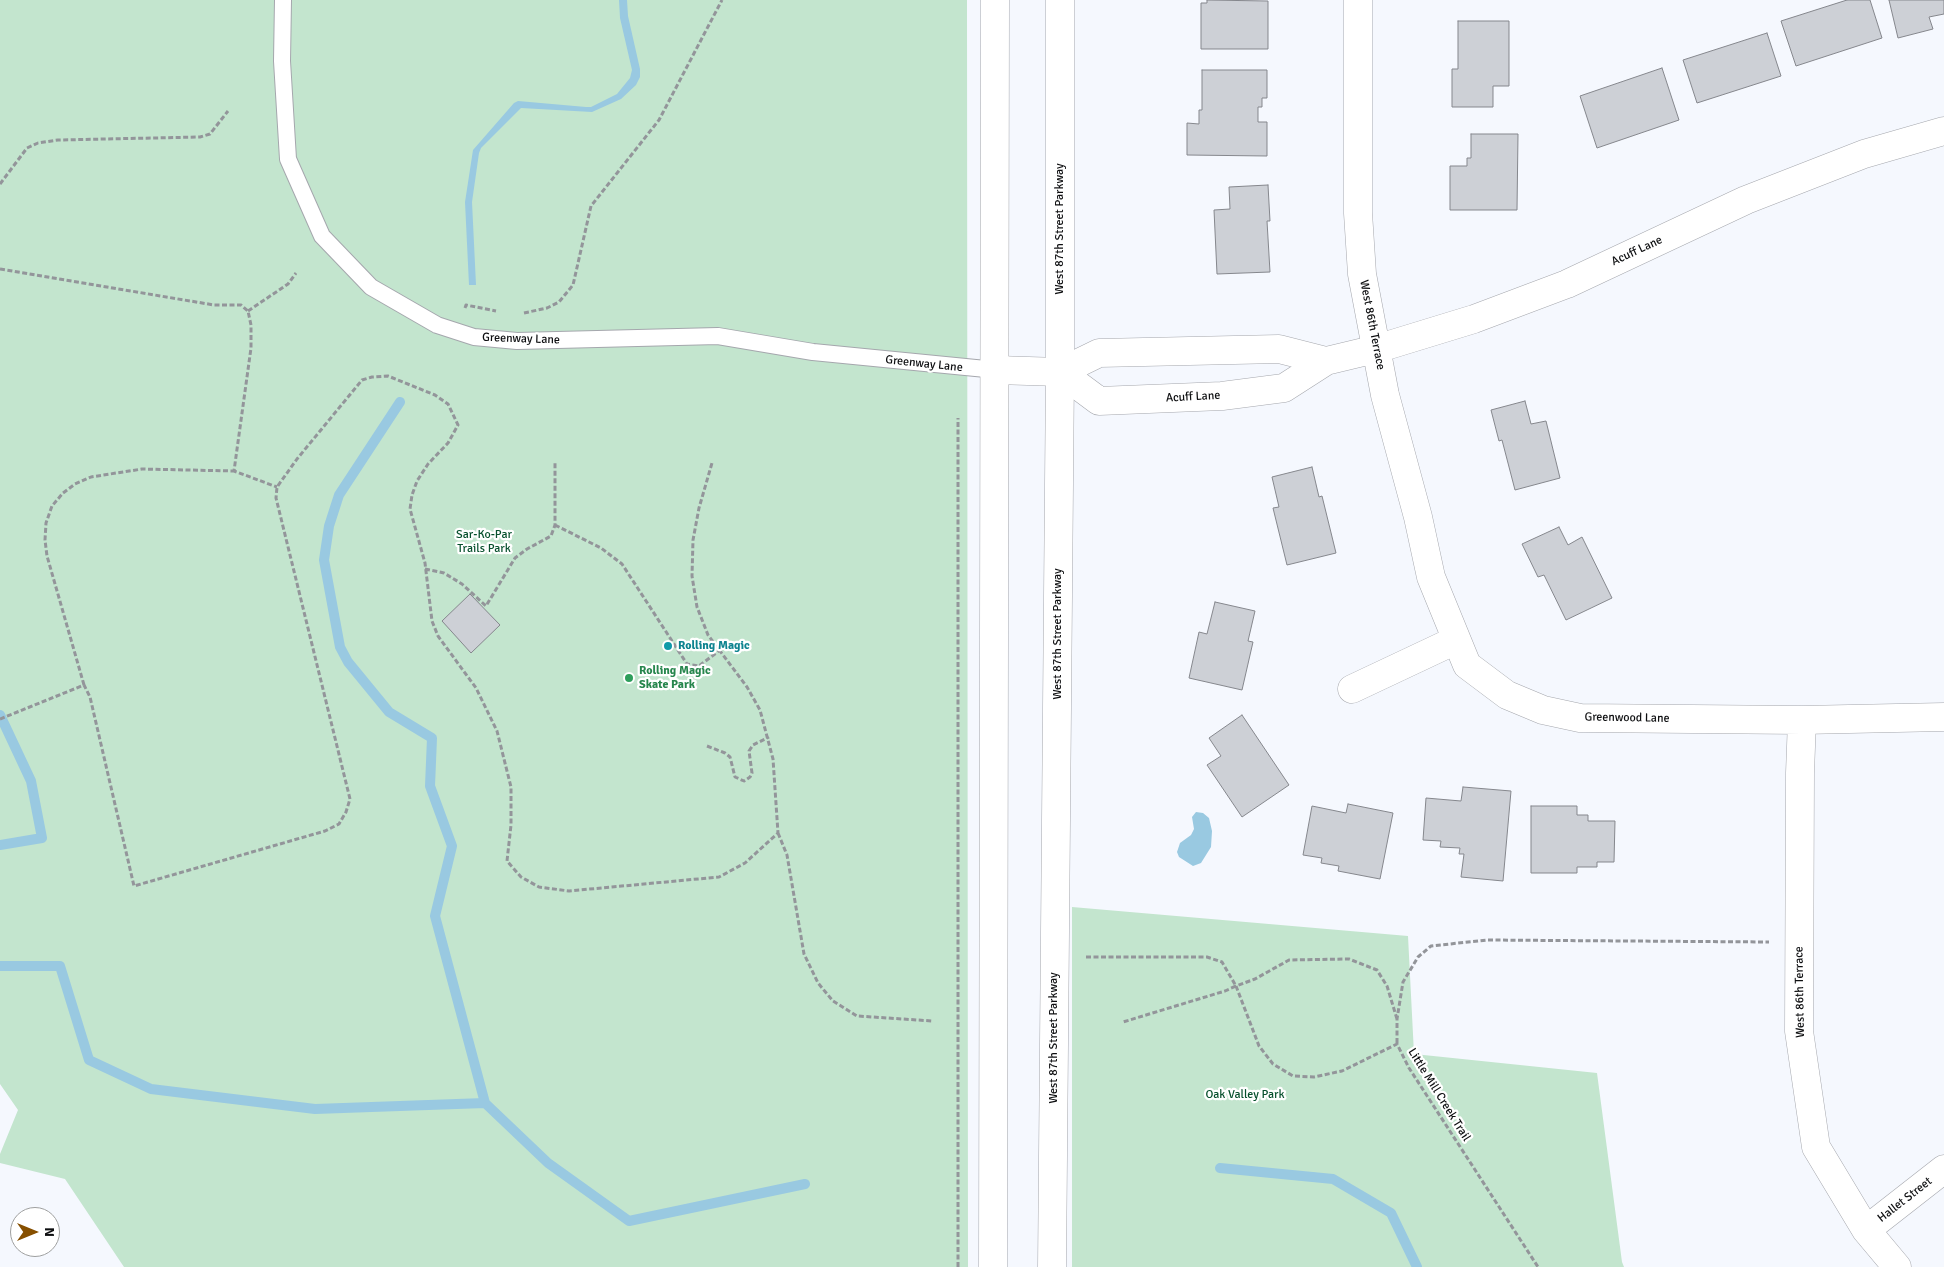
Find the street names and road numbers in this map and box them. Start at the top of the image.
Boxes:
street label: West 87th Street Parkway [1053,163,1067,295]
street label: Acuff Lane [1609,233,1665,269]
street label: West 86th Terrace [1356,279,1388,371]
street label: Greenway Lane [482,330,560,348]
street label: Greenway Lane [885,353,963,375]
street label: Acuff Lane [1165,388,1221,406]
street label: West 87th Street Parkway [1051,568,1065,700]
street label: Greenwood Lane [1584,710,1670,726]
street label: West 86th Terrace [1792,946,1808,1038]
street label: West 87th Street Parkway [1047,972,1061,1104]
street label: Little Mill Creek Trail [1405,1046,1473,1144]
street label: Hallet Street [1875,1174,1935,1226]

